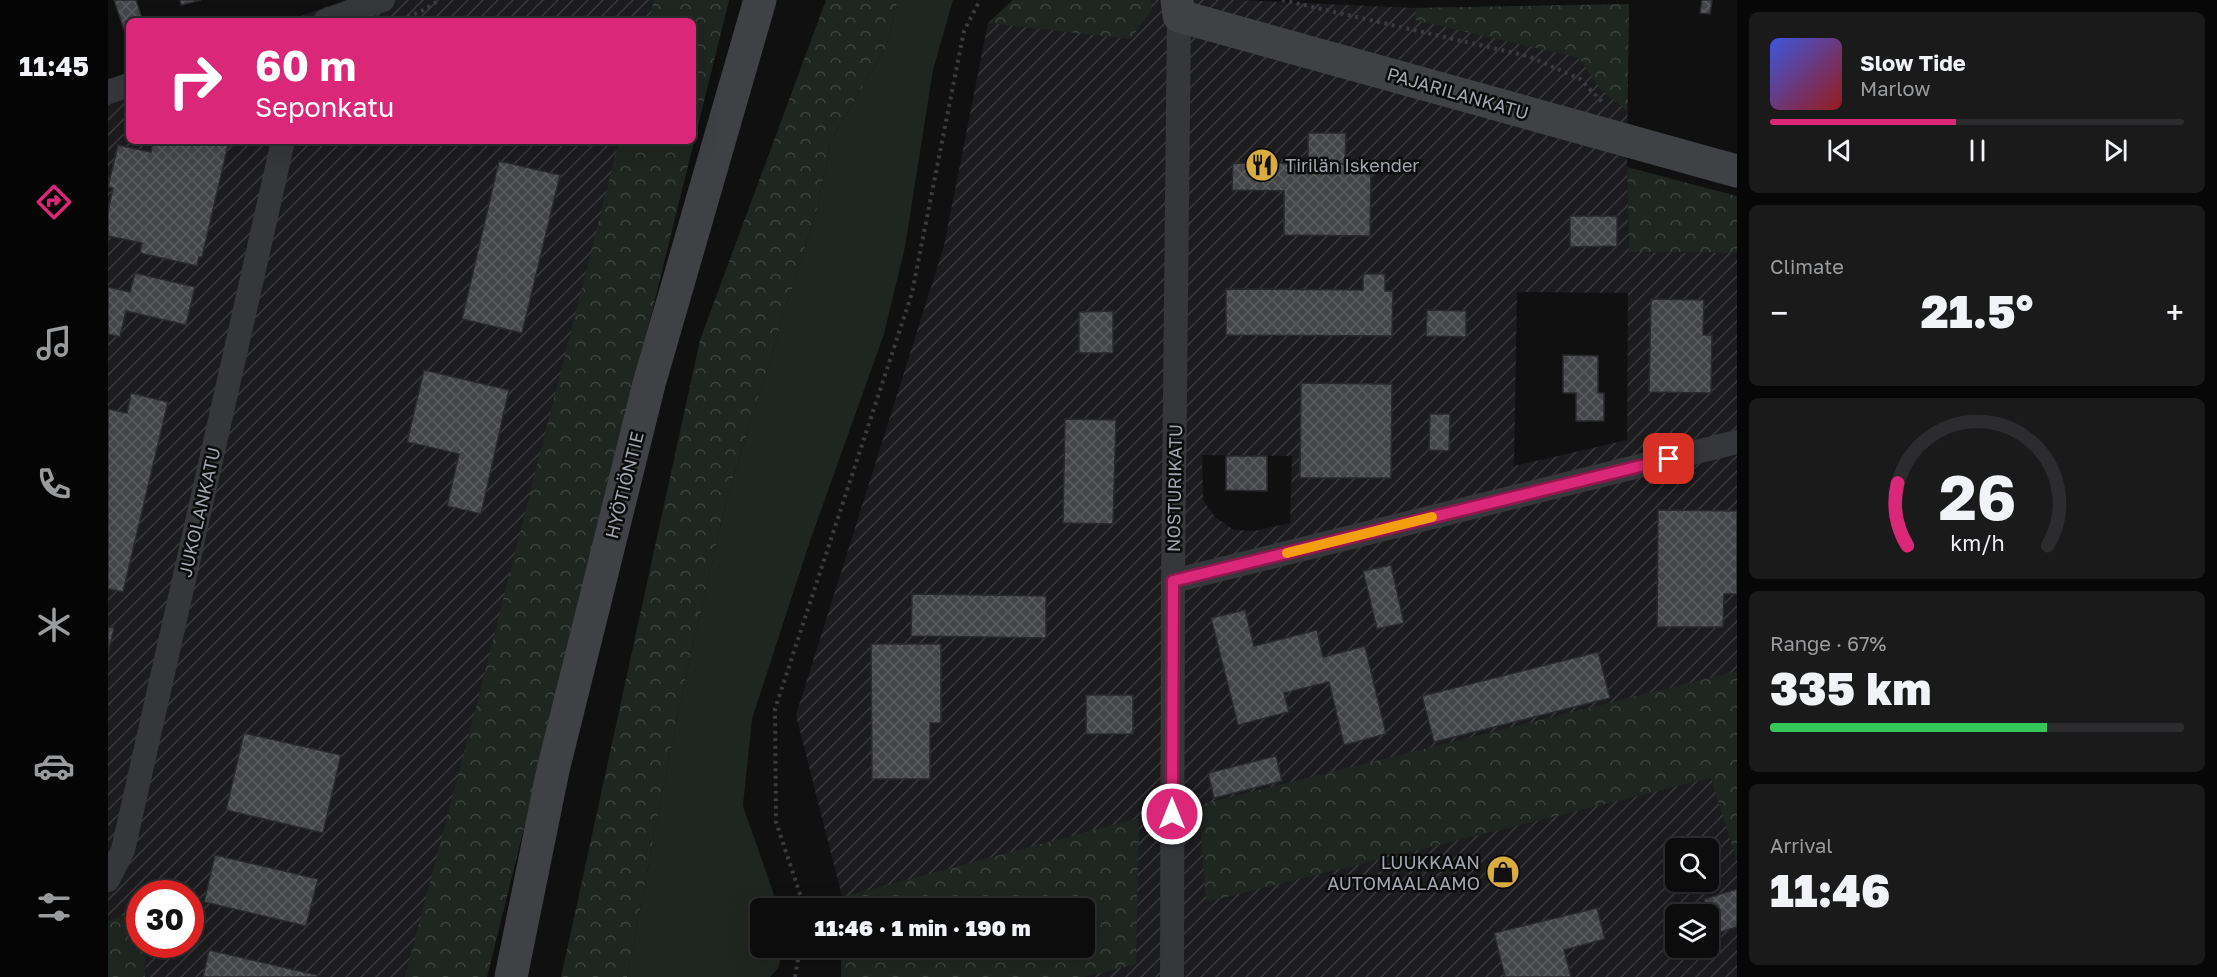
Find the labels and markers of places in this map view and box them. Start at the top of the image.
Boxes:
restaurant icon: Tirilän Iskender [1244,147,1280,183]
place label: Tirilän Iskender [1285,154,1419,176]
pin [1643,433,1694,484]
place label: LUUKKAAN AUTOMAALAAMO [1327,851,1480,894]
shop icon: LUUKKAAN AUTOMAALAAMO [1485,854,1521,890]

